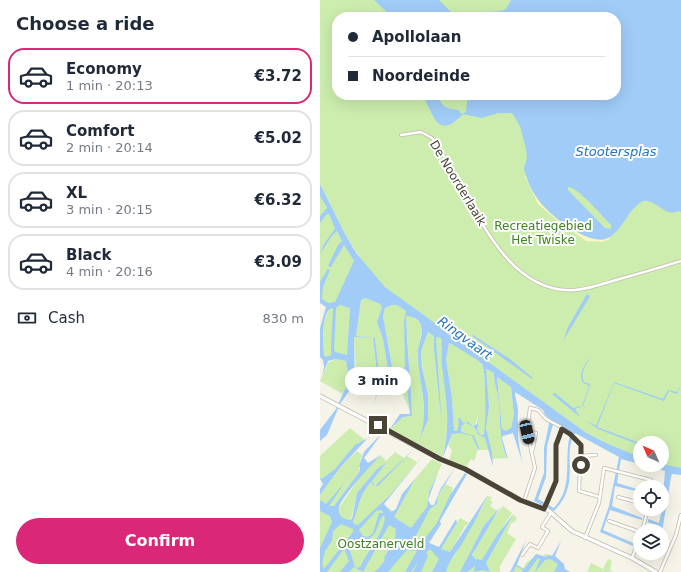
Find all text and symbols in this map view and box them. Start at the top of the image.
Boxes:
text: Choose a ride [16,13,155,34]
text: Apollolaan [372,28,461,46]
icon: car [18,58,54,94]
text: Economy [66,60,142,78]
text: €3.72 [255,67,302,85]
text: Noordeinde [372,67,470,85]
text: 1 min · 20:13 [66,78,153,93]
icon: car [18,120,54,156]
text: Comfort [66,122,134,140]
text: €5.02 [255,129,302,147]
street label: De Noorderlaaik [427,138,489,228]
text: 2 min · 20:14 [66,140,153,155]
water label: Stootersplas [575,144,657,159]
icon: car [18,182,54,218]
text: XL [66,184,87,202]
text: €6.32 [255,191,302,209]
text: 3 min · 20:15 [66,202,153,217]
park label: Recreatiegebied Het Twiske [494,219,592,247]
icon: car [18,244,54,280]
text: Black [66,246,112,264]
text: €3.09 [255,253,302,271]
text: 4 min · 20:16 [66,264,153,279]
icon: cash [16,307,38,329]
text: Cash [48,309,85,327]
text: 830 m [262,311,304,326]
water label: Ringvaart [435,313,496,363]
callout: 3 min [345,367,411,395]
text: 3 min [358,373,398,388]
route end [369,416,387,434]
car [518,419,536,445]
north arrow [633,436,669,472]
map controls [633,436,669,560]
route start [572,456,590,474]
button: locate [633,480,669,516]
button: Confirm [16,518,304,564]
button: layers [633,524,669,560]
park label: Oostzanerveld [338,537,424,551]

